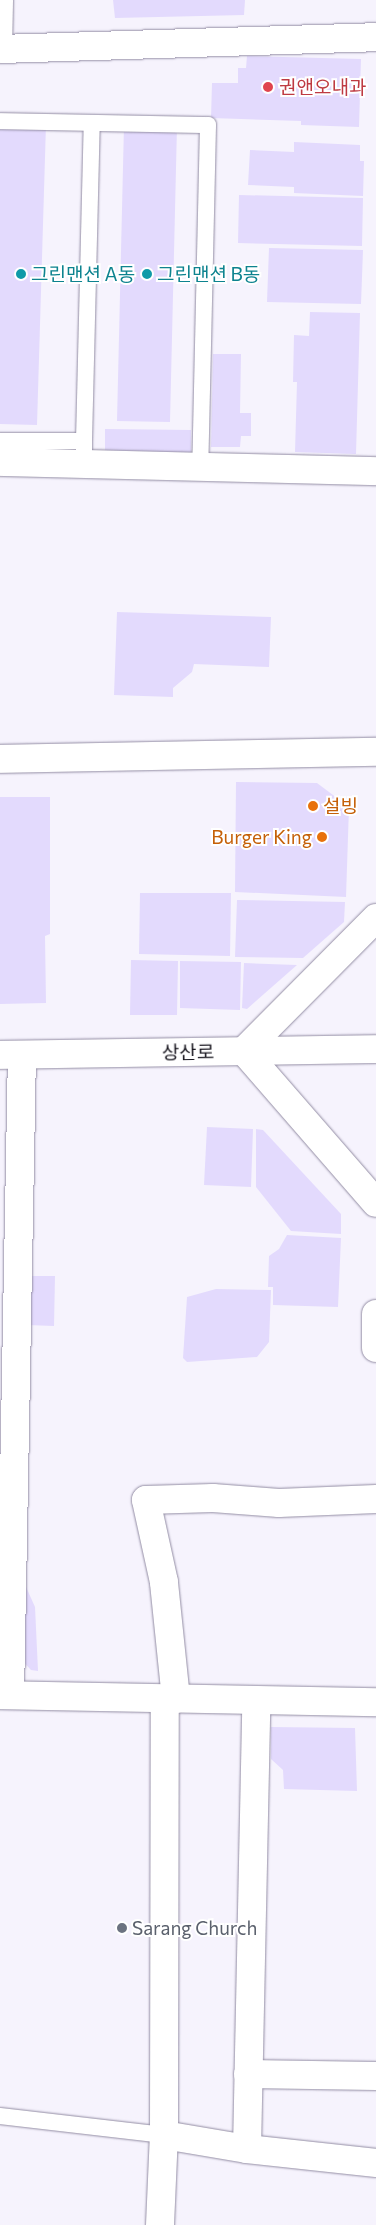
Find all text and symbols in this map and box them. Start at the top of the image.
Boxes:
place label: 권앤오내과 [279,76,366,98]
marker: 권앤오내과 [261,80,275,94]
place label: 그린맨션 A동 [31,263,135,285]
place label: 그린맨션 B동 [157,263,260,285]
marker: 그린맨션 A동 [15,268,27,280]
marker: 그린맨션 B동 [141,268,153,280]
place label: 설빙 [323,795,358,817]
marker: 설빙 [307,800,319,812]
place label: Burger King [211,826,312,848]
marker: Burger King [316,831,328,843]
street label: 상산로 [162,1040,214,1064]
place label: Sarang Church [132,1917,257,1939]
marker: Sarang Church [116,1922,128,1934]

